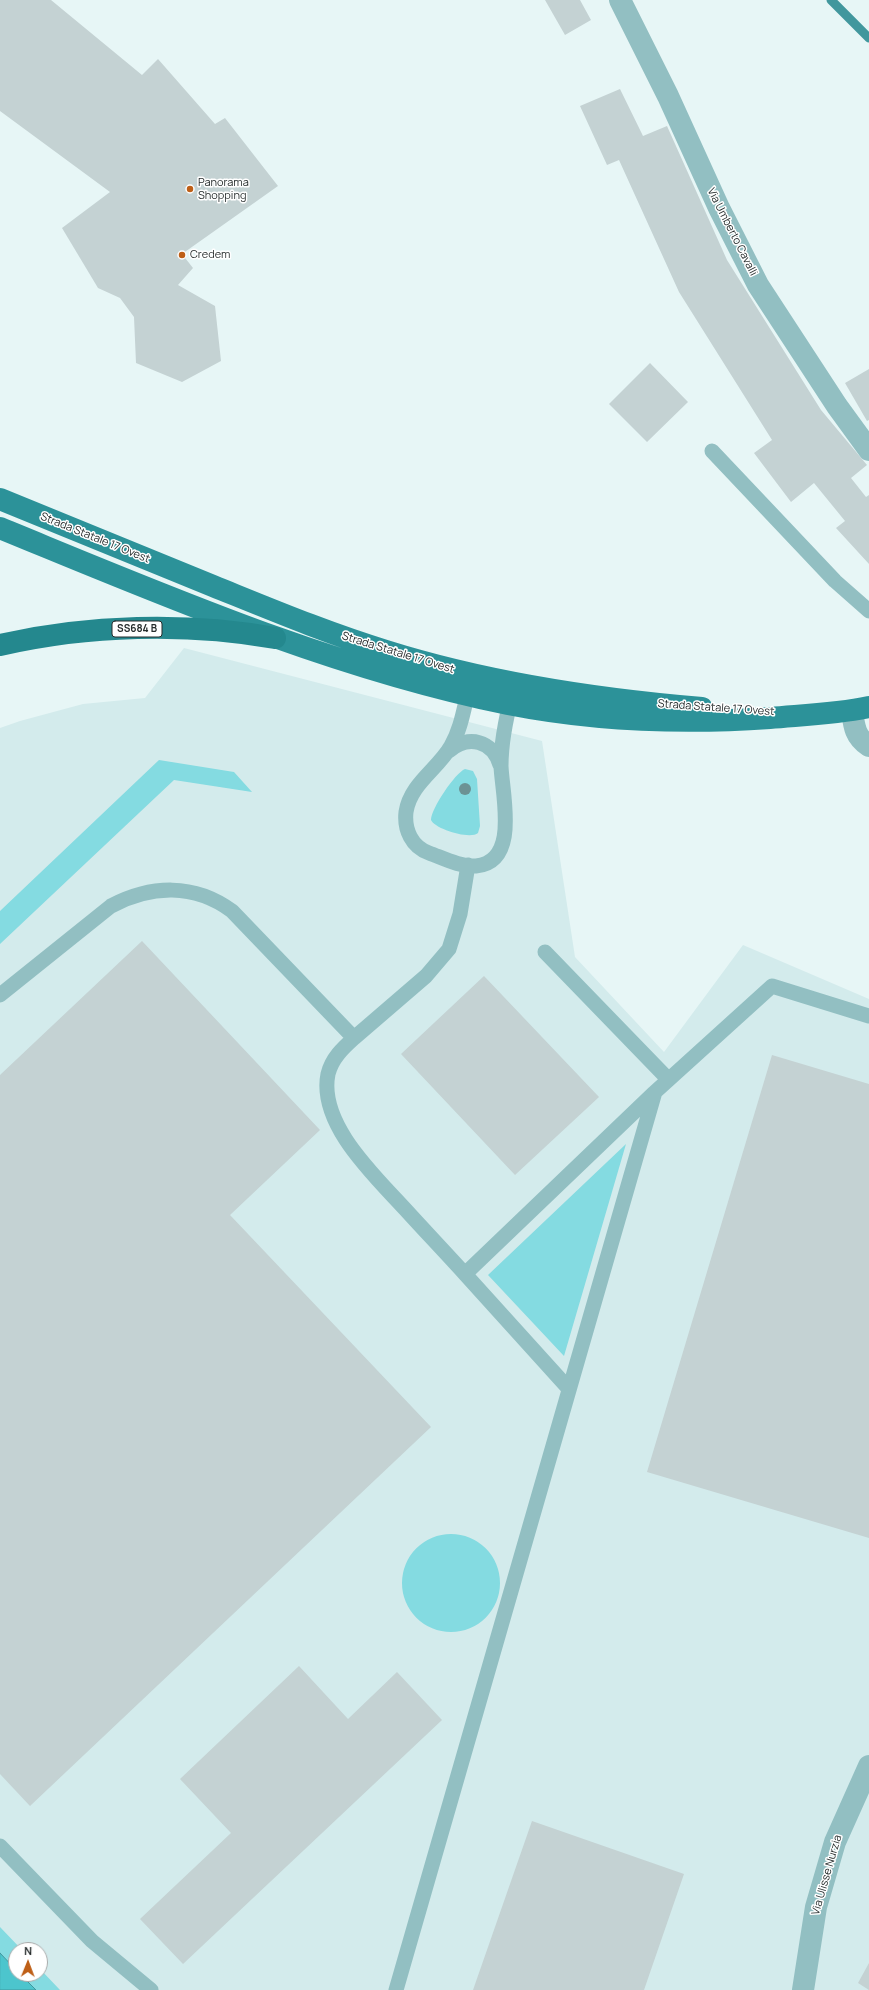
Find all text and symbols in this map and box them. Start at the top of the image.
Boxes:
place label: Panorama Shopping [198,176,249,202]
marker: Panorama Shopping [185,184,195,194]
street label: Via Umberto Cavalli [704,186,760,278]
place label: Credem [190,248,230,262]
marker: Credem [177,250,187,260]
street label: Strada Statale 17 Ovest [38,510,152,566]
road number: SS684 B [112,621,162,637]
street label: Strada Statale 17 Ovest [340,630,456,676]
street label: Strada Statale 17 Ovest [657,697,775,719]
street label: Via Ulisse Nurzia [809,1833,845,1917]
north arrow [8,1942,48,1982]
text: N [24,1943,32,1958]

